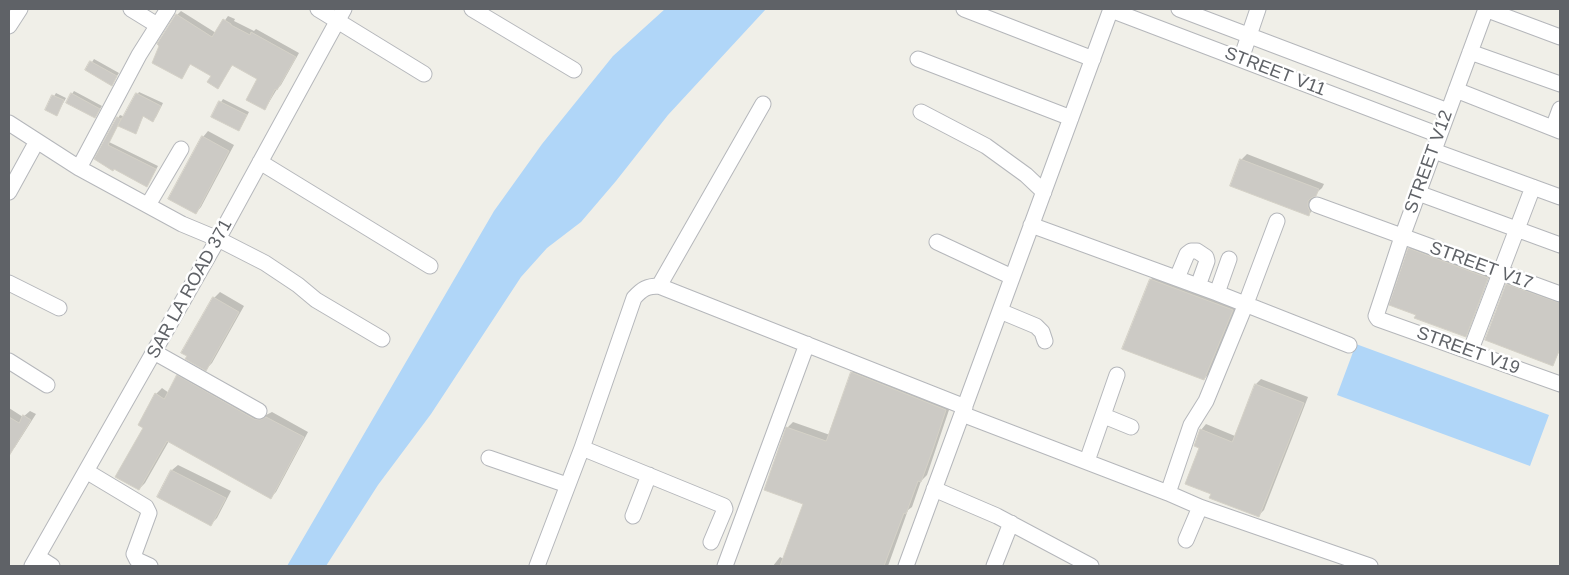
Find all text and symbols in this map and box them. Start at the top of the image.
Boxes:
street label: STREET V11 [1221,43,1329,101]
street label: STREET V12 [1400,108,1458,216]
street label: SAR LA ROAD 371 [143,216,237,362]
street label: STREET V17 [1427,237,1535,295]
street label: STREET V19 [1414,322,1522,380]

